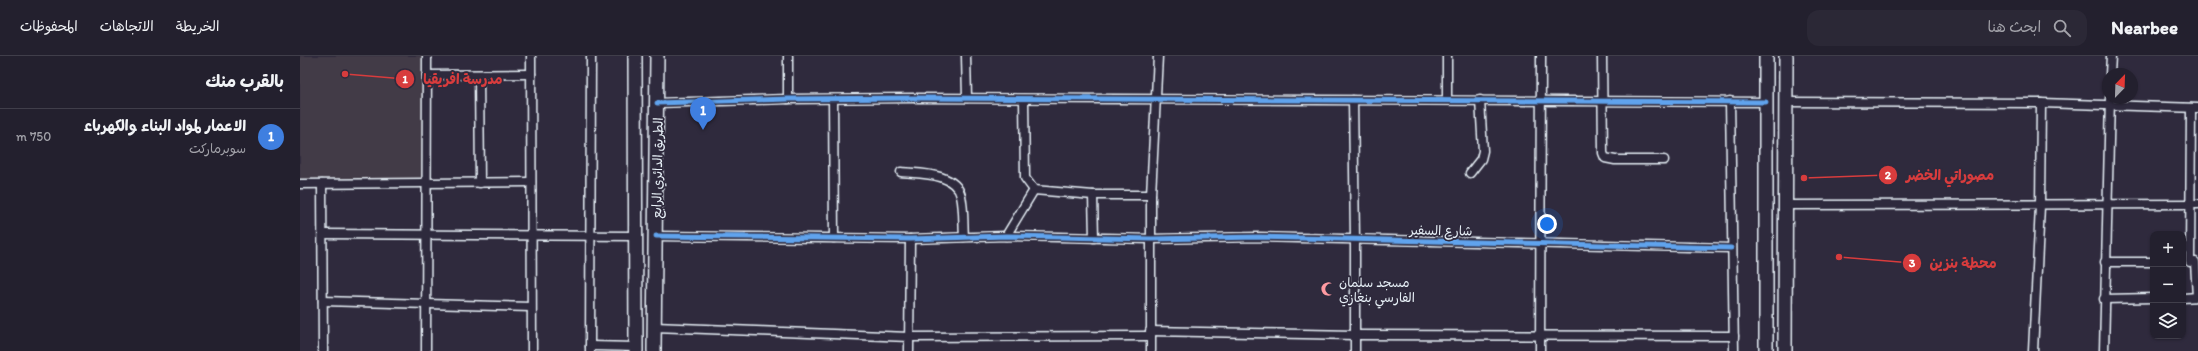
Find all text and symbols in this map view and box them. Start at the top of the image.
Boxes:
search box [1807,10,2087,46]
text: Nearbee [2111,16,2178,39]
icon: search [2051,17,2073,39]
text: المحفوظات [20,18,78,35]
text: الاتجاهات [100,18,154,35]
text: الخريطة [176,18,219,35]
text: ابحث هنا [1988,18,2041,36]
callout: مدرسة افريقيا [395,66,511,92]
north arrow [2102,68,2138,104]
text: بالقرب منك [206,71,284,91]
text: مدرسة افريقيا [423,71,503,88]
text: 1 [402,72,408,86]
pin: 1 [690,97,716,130]
text: الاعمار لمواد البناء والكهرباء [84,117,246,135]
street label: الطريق الدائري الرابع [649,117,669,219]
text: 750 m [16,129,51,144]
text: 1 [268,129,274,144]
text: سوبرماركت [189,141,246,156]
callout: مصوراتي الخضر [1878,162,2002,188]
text: مصوراتي الخضر [1904,167,1994,188]
text: 2 [1885,168,1892,182]
your location [1537,214,1557,234]
street label: شارع السفير [1408,222,1473,241]
map controls [2150,231,2186,339]
button: + [2150,231,2186,267]
callout: محطة بنزين [1902,250,2005,276]
text: محطة بنزين [1929,255,1997,272]
text: 3 [1909,256,1916,270]
button: − [2150,267,2186,303]
place label: مسجد سلمان الفارسي بنغازي [1339,275,1415,309]
mosque icon: مسجد سلمان الفارسي بنغازي [1320,281,1336,297]
button: layers [2150,303,2186,339]

